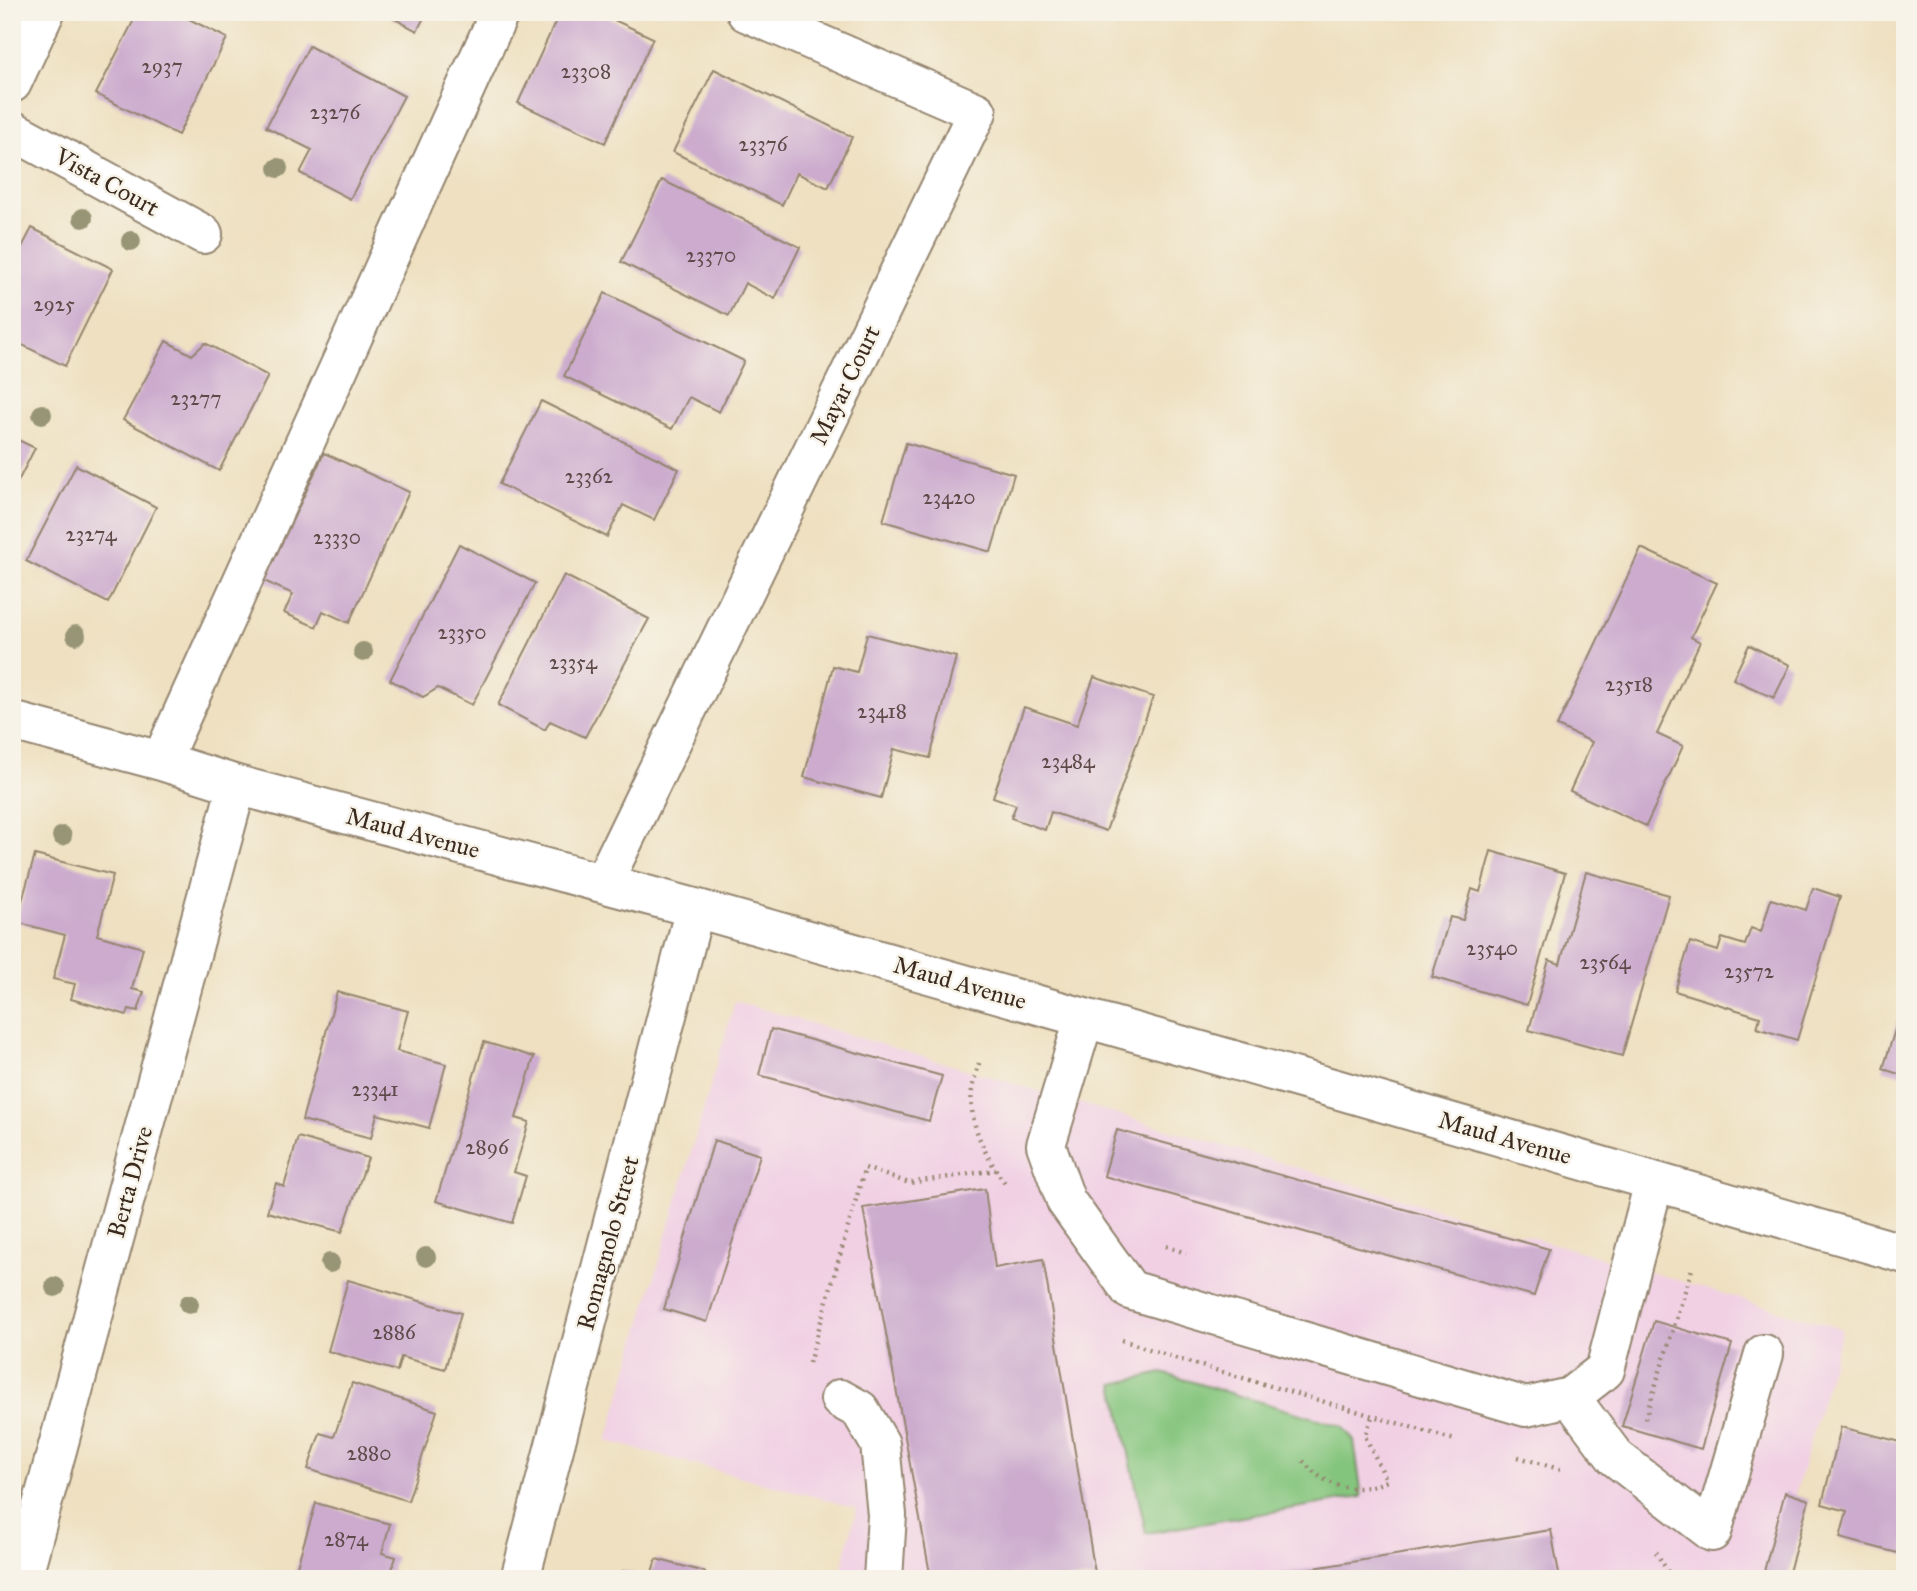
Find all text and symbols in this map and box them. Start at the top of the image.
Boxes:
house number: 2937 [141,53,183,79]
house number: 23308 [561,58,611,84]
house number: 23276 [310,99,361,125]
house number: 23376 [738,131,789,157]
street label: Vista Court [49,141,165,223]
house number: 23370 [686,242,736,268]
house number: 2925 [33,291,75,317]
street label: Mayar Court [803,320,887,450]
house number: 23277 [171,385,221,411]
house number: 23362 [565,463,614,489]
house number: 23420 [922,484,976,510]
house number: 23274 [66,521,118,547]
house number: 23330 [313,524,361,550]
house number: 23350 [437,619,487,645]
house number: 23354 [549,649,598,675]
house number: 23518 [1605,671,1653,697]
house number: 23418 [857,698,907,724]
house number: 23484 [1041,748,1096,774]
street label: Maud Avenue [343,801,483,865]
house number: 23540 [1466,935,1518,961]
house number: 23564 [1580,949,1632,975]
street label: Maud Avenue [890,950,1030,1016]
house number: 23572 [1724,958,1775,984]
house number: 23341 [351,1076,399,1102]
street label: Maud Avenue [1435,1105,1575,1171]
street label: Berta Drive [101,1123,159,1241]
house number: 2896 [465,1134,510,1160]
street label: Romagnolo Street [570,1152,646,1333]
house number: 2886 [372,1319,417,1345]
house number: 2880 [347,1440,391,1466]
house number: 2874 [324,1526,369,1552]

